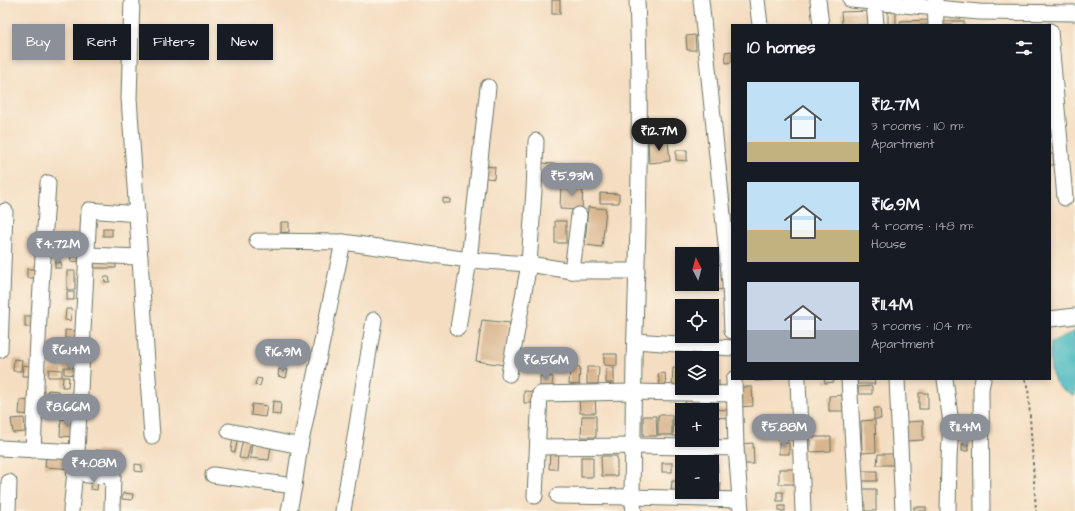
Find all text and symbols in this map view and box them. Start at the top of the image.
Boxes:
chip: Buy [12,24,65,60]
chip: Rent [73,24,131,60]
chip: Filters [139,24,209,60]
chip: New [217,24,273,60]
text: 10 homes [747,36,816,60]
icon: filters [1013,37,1035,59]
text: ₹12.7M [871,93,920,117]
icon: home [779,98,827,146]
text: 3 rooms · 110 m² [871,117,965,135]
pin: ₹12.7M [626,118,692,152]
text: ₹12.7M [640,122,678,140]
text: Apartment [871,135,935,153]
pin: ₹5.93M [539,163,605,197]
text: ₹5.93M [550,167,594,185]
text: ₹16.9M [871,193,920,217]
icon: home [779,198,827,246]
text: 4 rooms · 148 m² [871,217,975,235]
pin: ₹4.72M [25,231,91,265]
text: ₹4.72M [36,235,80,253]
text: House [871,235,906,253]
north arrow [675,247,719,291]
map controls [675,247,719,499]
text: ₹11.4M [871,293,913,317]
icon: home [779,298,827,346]
button: locate [675,299,719,343]
text: 3 rooms · 104 m² [871,317,972,335]
text: Apartment [871,335,935,353]
pin: ₹6.14M [38,337,104,371]
pin: ₹16.9M [250,339,316,373]
text: ₹6.14M [52,341,90,359]
text: ₹16.9M [264,343,302,361]
pin: ₹6.56M [513,347,579,381]
text: ₹6.56M [523,351,569,369]
button: layers [675,351,719,395]
pin: ₹8.66M [35,394,101,428]
text: ₹8.66M [46,398,90,416]
button: + [675,403,719,447]
pin: ₹5.88M [751,414,817,448]
pin: ₹11.4M [932,414,998,448]
text: ₹5.88M [761,418,807,436]
text: ₹11.4M [949,418,981,436]
pin: ₹4.08M [61,450,127,484]
text: ₹4.08M [71,454,117,472]
button: − [675,455,719,499]

